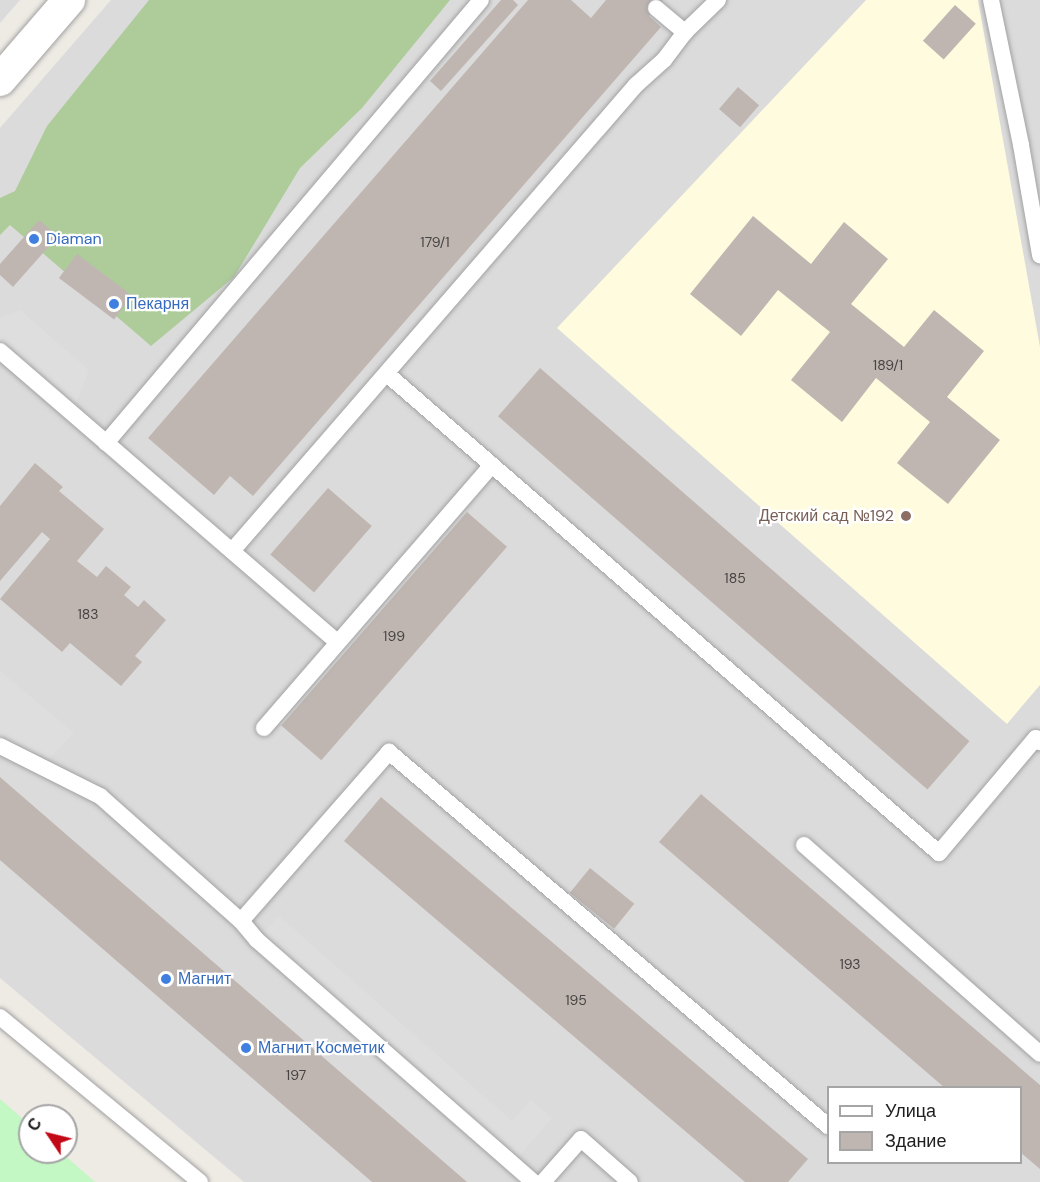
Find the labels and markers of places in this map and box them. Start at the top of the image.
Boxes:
place label: Diaman [46,229,102,249]
marker: Diaman [27,232,41,246]
place label: Пекарня [126,294,189,314]
marker: Пекарня [107,297,121,311]
place label: Детский сад №192 [759,506,894,526]
marker: Детский сад №192 [899,509,913,523]
place label: Магнит [178,969,231,989]
marker: Магнит [159,972,173,986]
place label: Магнит Косметик [258,1038,384,1058]
marker: Магнит Косметик [239,1041,253,1055]

